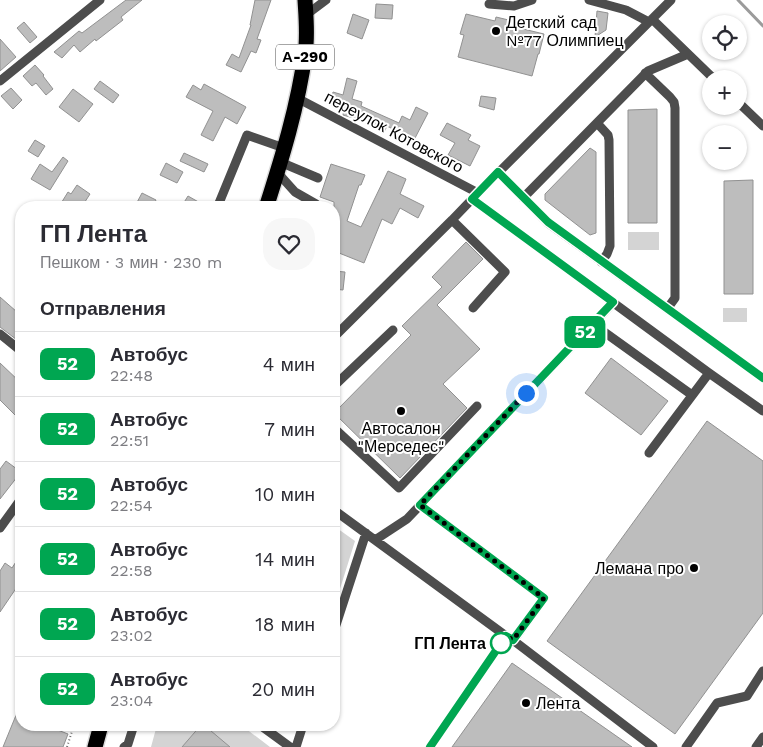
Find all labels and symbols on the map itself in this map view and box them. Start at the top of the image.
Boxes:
place label: Детский сад №77 Олимпиец [506,13,624,50]
marker: Детский сад №77 Олимпиец [490,25,502,37]
road number: А-290 [276,44,334,70]
street label: переулок Котовского [321,87,467,177]
line badge: 52 [562,316,608,348]
your location [514,381,539,406]
marker: Автосалон "Мерседес" [395,405,407,417]
place label: Автосалон "Мерседес" [358,419,444,456]
place label: Лемана про [595,559,684,578]
marker: Лемана про [688,562,700,574]
marker: ГП Лента [490,632,512,654]
place label: ГП Лента [414,634,486,653]
place label: Лента [536,694,580,713]
marker: Лента [520,697,532,709]

